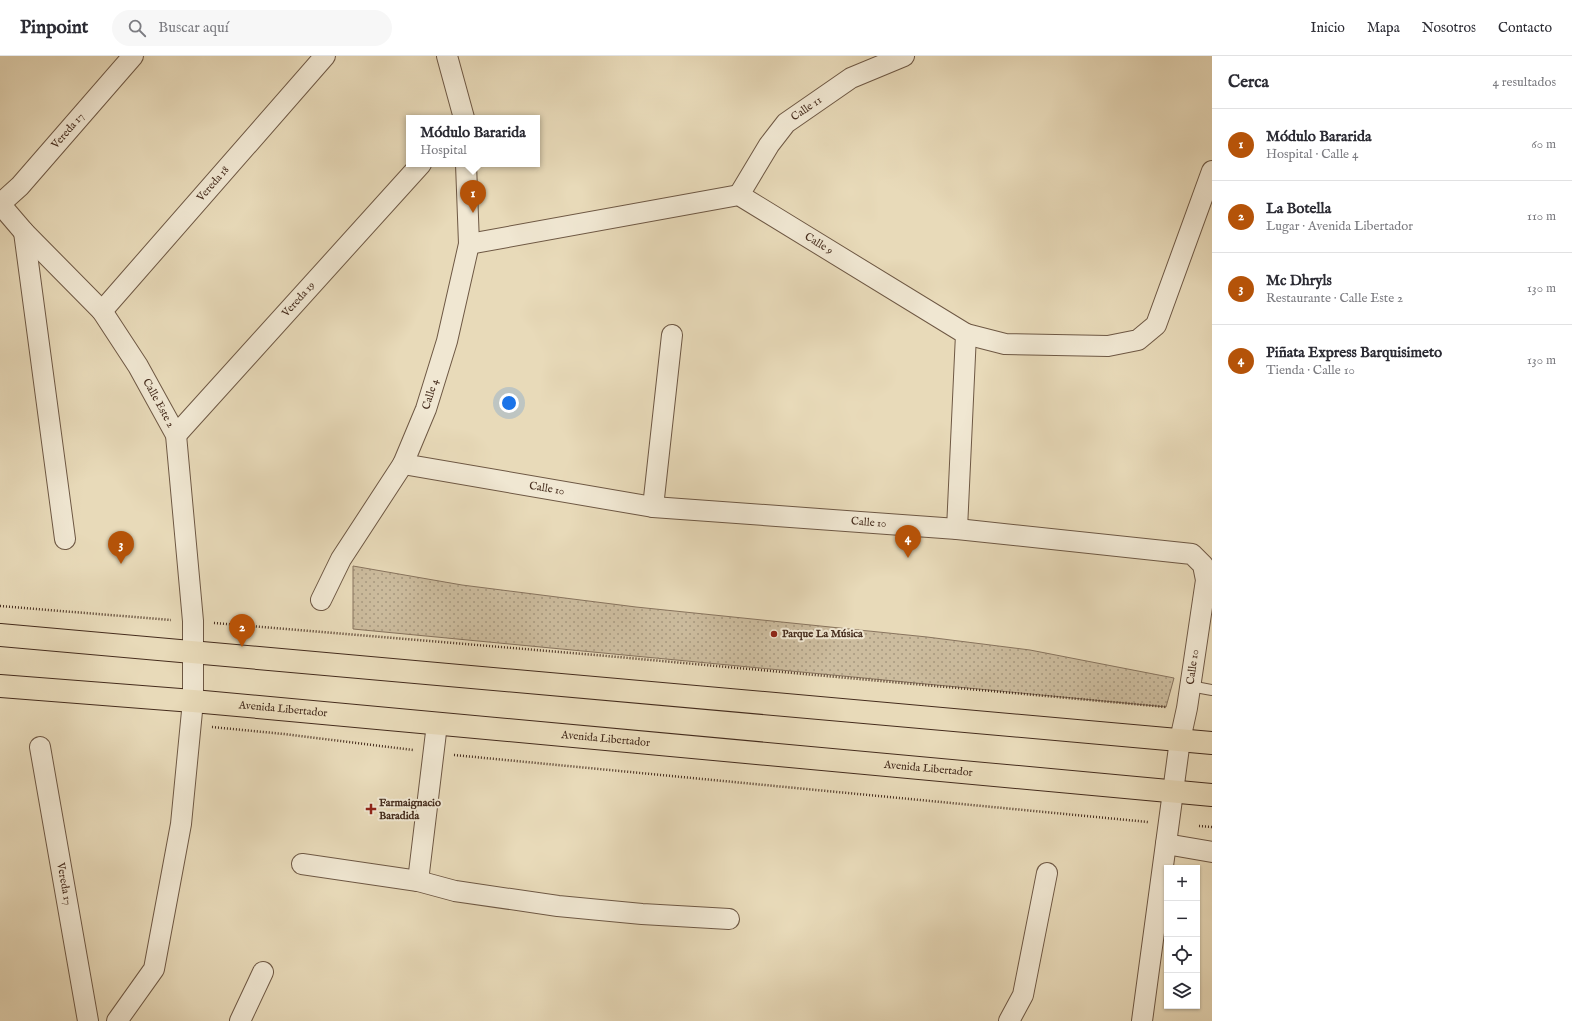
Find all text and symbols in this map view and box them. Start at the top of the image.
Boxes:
search box [112,10,392,46]
text: Pinpoint [20,16,88,40]
icon: search [126,17,148,39]
text: Buscar aquí [158,18,229,37]
text: Inicio [1310,19,1345,37]
text: Mapa [1367,19,1400,37]
text: Nosotros [1422,19,1476,37]
text: Contacto [1498,19,1552,37]
text: Cerca [1228,72,1269,93]
text: 4 resultados [1493,74,1556,91]
street label: Calle 11 [788,93,825,124]
street label: Vereda 17 [48,110,87,152]
popup [406,115,540,167]
text: Módulo Bararida [420,123,526,142]
text: Módulo Bararida [1266,127,1372,146]
text: 1 [1239,136,1243,153]
text: 60 m [1531,136,1556,153]
text: Hospital [420,142,467,159]
text: Hospital · Calle 4 [1266,146,1358,163]
street label: Vereda 18 [193,163,232,205]
pin: 1 [460,180,486,213]
text: La Botella [1266,199,1331,218]
text: 2 [1238,208,1244,225]
text: 110 m [1527,208,1556,225]
text: Lugar · Avenida Libertador [1266,218,1413,235]
street label: Calle 9 [802,230,836,258]
text: Mc Dhryls [1266,271,1332,290]
street label: Vereda 19 [279,279,318,321]
text: 3 [1239,280,1243,297]
text: 130 m [1527,280,1556,297]
text: Restaurante · Calle Este 2 [1266,290,1403,307]
text: Piñata Express Barquisimeto [1266,343,1442,362]
text: 4 [1238,352,1244,369]
text: 130 m [1527,352,1556,369]
text: Tienda · Calle 10 [1266,362,1355,379]
street label: Calle Este 2 [139,376,178,430]
street label: Calle 4 [419,377,442,411]
your location [499,393,519,413]
street label: Calle 10 [528,479,566,499]
street label: Calle 10 [851,514,887,531]
pin: 4 [895,525,921,558]
pin: 3 [108,531,134,564]
pin: 2 [229,614,255,647]
place label: Parque La Música [782,627,863,641]
marker: Parque La Música [769,629,779,639]
street label: Calle 10 [1184,648,1202,686]
street label: Avenida Libertador [237,698,328,720]
street label: Avenida Libertador [560,728,651,750]
street label: Avenida Libertador [882,758,973,780]
place label: Farmaignacio Baradida [379,796,441,823]
marker: Farmaignacio Baradida [366,804,376,814]
street label: Vereda 17 [53,860,75,906]
map controls [1164,865,1200,1009]
button: + [1164,865,1200,901]
button: − [1164,901,1200,937]
button: locate [1164,937,1200,973]
button: layers [1164,973,1200,1009]

